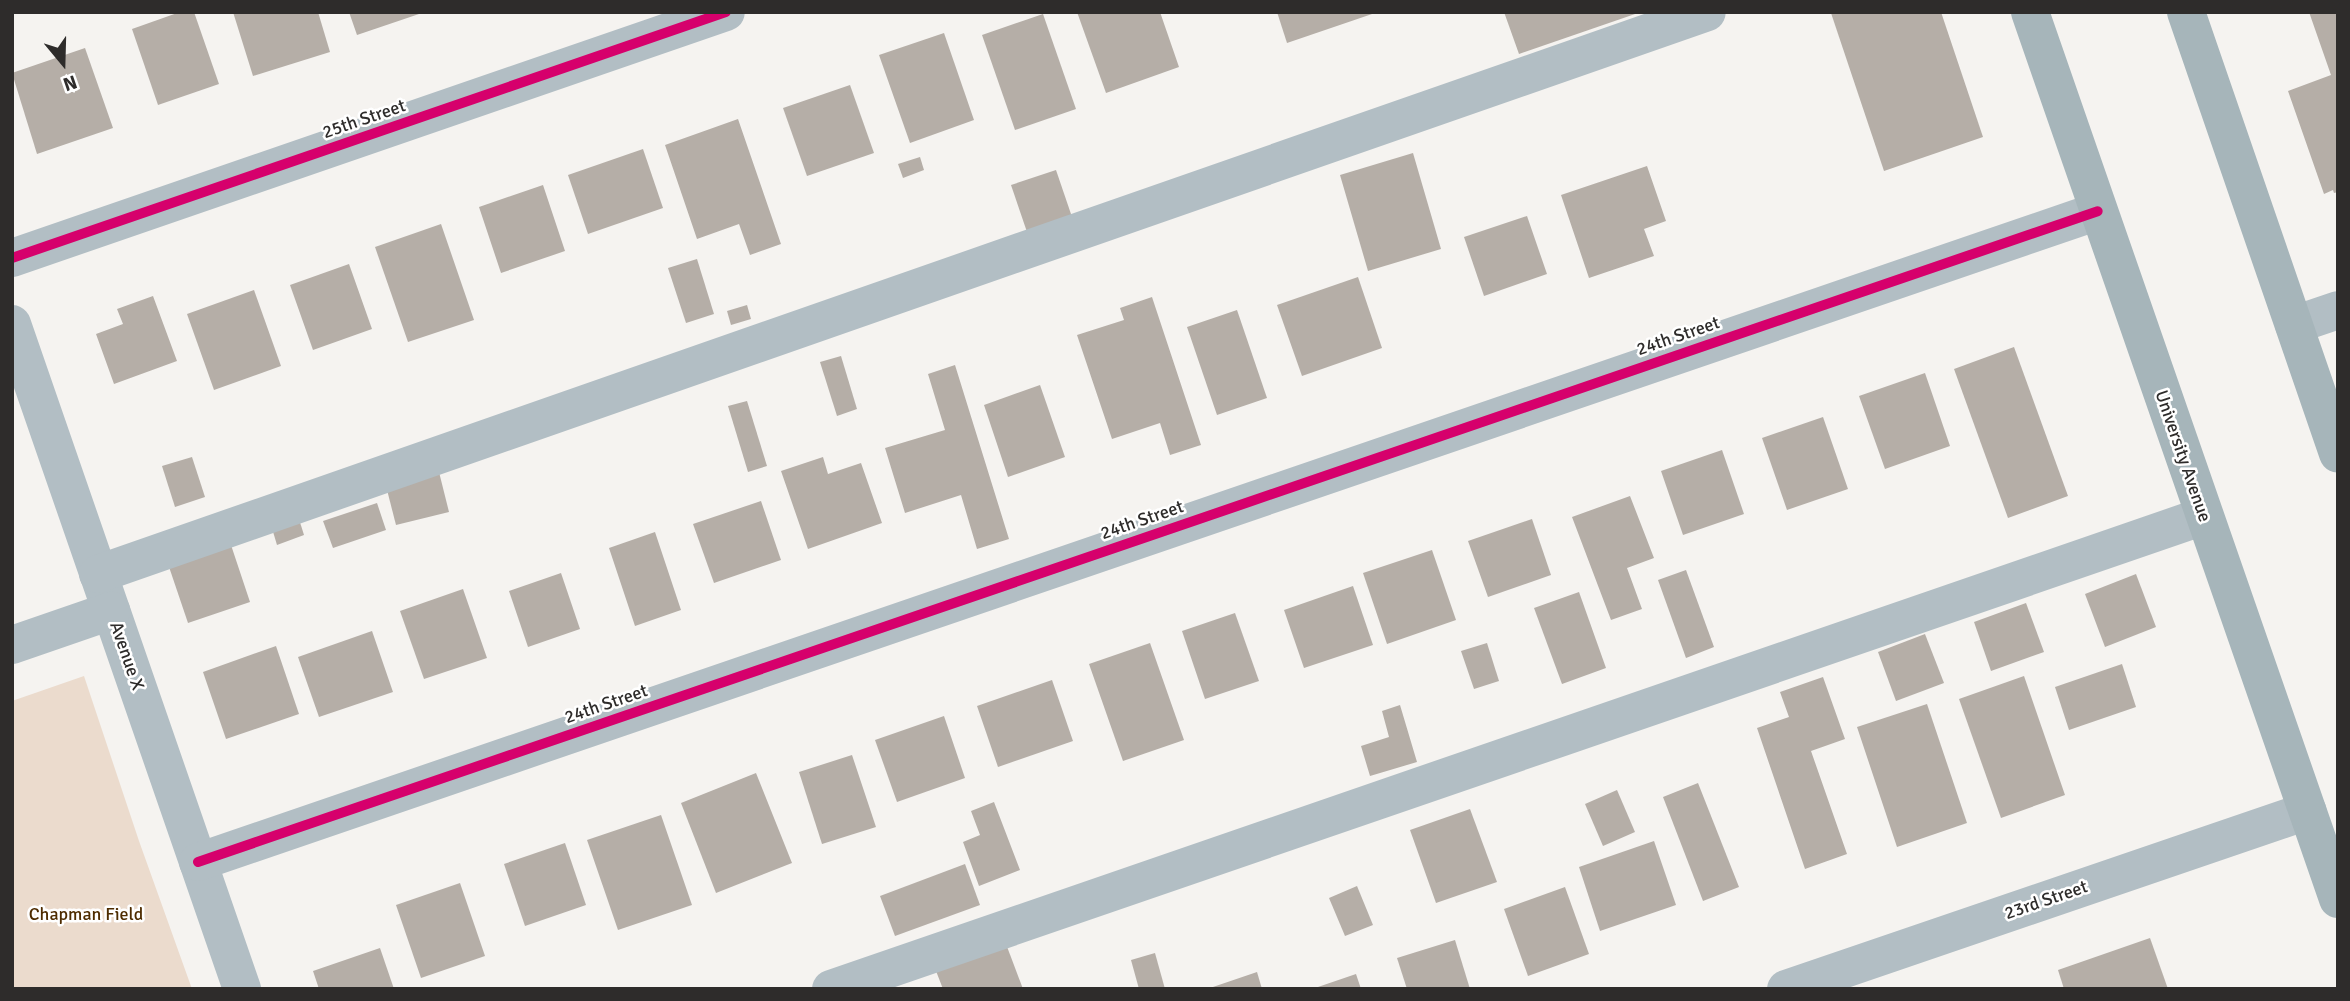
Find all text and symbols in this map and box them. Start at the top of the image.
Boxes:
north arrow [28,28,98,98]
text: N [60,69,80,96]
street label: 25th Street [320,95,408,143]
street label: 24th Street [1634,312,1722,360]
street label: University Avenue [2150,387,2216,525]
street label: 24th Street [1098,496,1186,544]
street label: Avenue X [105,619,149,693]
street label: 24th Street [562,680,650,728]
street label: 23rd Street [2002,876,2090,924]
park label: Chapman Field [29,903,143,925]

